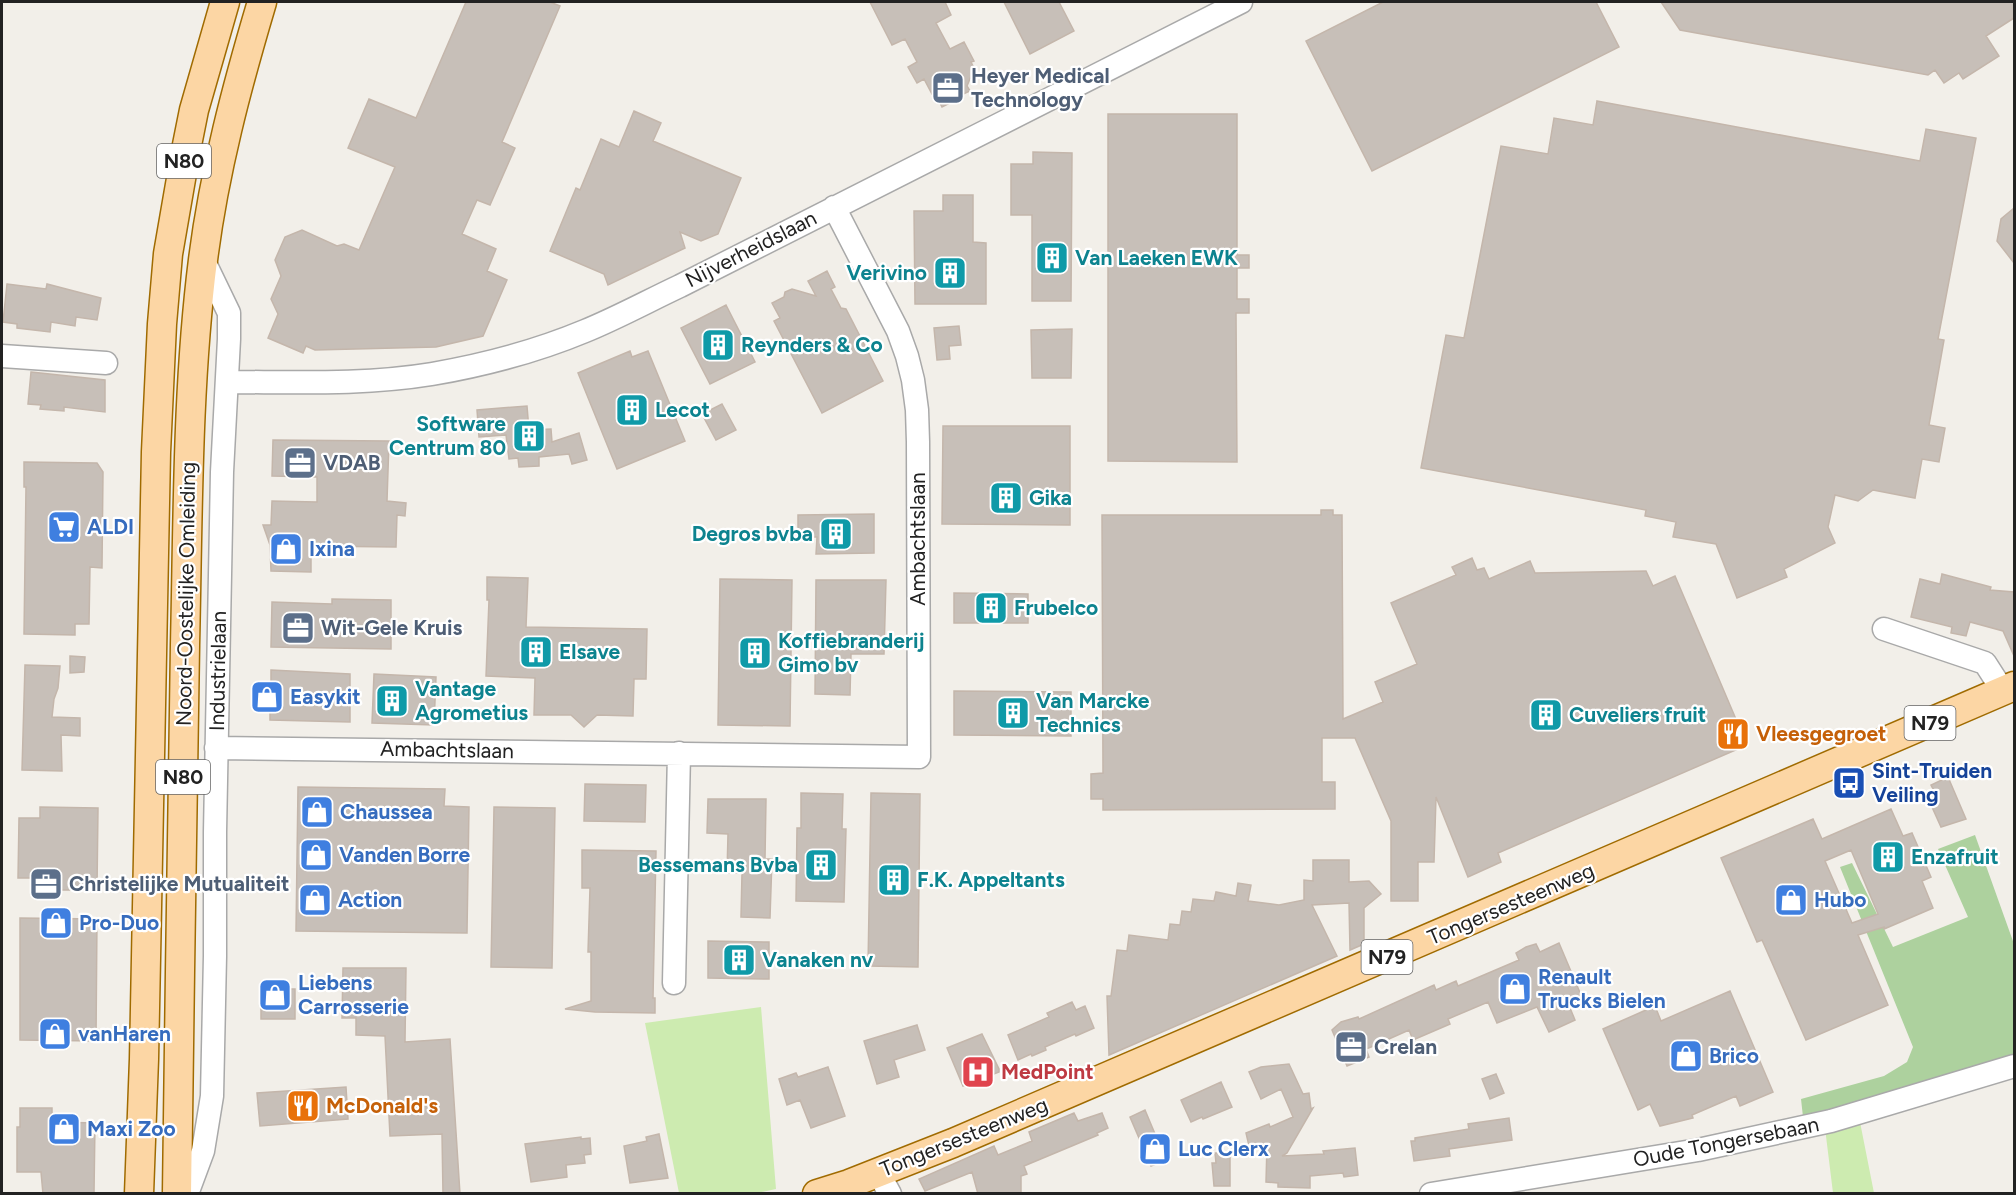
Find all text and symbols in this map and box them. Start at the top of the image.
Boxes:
place label: Heyer Medical Technology [971,63,1110,112]
office icon: Heyer Medical Technology [930,70,966,106]
road number: N80 [157,144,211,178]
street label: Nijverheidslaan [681,205,821,292]
building icon: Van Laeken EWK [1034,240,1070,276]
place label: Van Laeken EWK [1075,245,1238,270]
building icon: Verivino [932,255,968,291]
place label: Verivino [846,260,927,285]
building icon: Reynders & Co [700,327,736,363]
place label: Reynders & Co [741,332,883,357]
building icon: Lecot [614,392,650,428]
place label: Lecot [655,397,710,422]
place label: Software Centrum 80 [389,411,506,460]
building icon: Software Centrum 80 [511,418,547,454]
office icon: VDAB [282,445,318,481]
place label: VDAB [323,450,381,475]
street label: Noord-Oostelijke Omleiding [171,462,200,726]
street label: Ambachtslaan [905,472,930,606]
building icon: Gika [988,480,1024,516]
place label: Gika [1029,485,1072,510]
supermarket icon: ALDI [46,509,82,545]
place label: ALDI [87,514,134,539]
building icon: Degros bvba [818,516,854,552]
place label: Degros bvba [692,521,813,546]
shop icon: Ixina [268,531,304,567]
place label: Ixina [309,536,355,561]
building icon: Frubelco [973,590,1009,626]
place label: Frubelco [1014,595,1098,620]
office icon: Wit-Gele Kruis [280,610,316,646]
street label: Industrielaan [204,611,231,731]
place label: Wit-Gele Kruis [321,615,462,640]
place label: Koffiebranderij Gimo bv [778,628,925,677]
building icon: Elsave [518,634,554,670]
building icon: Koffiebranderij Gimo bv [737,635,773,671]
place label: Elsave [559,639,621,664]
place label: Vantage Agrometius [415,676,528,725]
shop icon: Easykit [249,679,285,715]
building icon: Vantage Agrometius [374,683,410,719]
place label: Easykit [290,684,361,709]
place label: Van Marcke Technics [1036,688,1150,737]
building icon: Van Marcke Technics [995,695,1031,731]
building icon: Cuveliers fruit [1528,697,1564,733]
place label: Cuveliers fruit [1569,702,1706,727]
road number: N79 [1904,706,1956,740]
restaurant icon: Vleesgegroet [1715,716,1751,752]
place label: Vleesgegroet [1756,721,1887,746]
street label: Ambachtslaan [380,736,514,763]
place label: Sint-Truiden Veiling [1872,758,1992,807]
road number: N80 [156,760,210,794]
bus stop icon: Sint-Truiden Veiling [1831,765,1867,801]
shop icon: Chaussea [299,794,335,830]
place label: Chaussea [340,799,433,824]
shop icon: Vanden Borre [298,837,334,873]
building icon: Enzafruit [1870,839,1906,875]
place label: Vanden Borre [339,842,470,867]
place label: Enzafruit [1911,844,1999,869]
building icon: Bessemans Bvba [803,847,839,883]
place label: Bessemans Bvba [638,852,798,877]
street label: Tongersesteenweg [1424,857,1598,950]
building icon: F.K. Appeltants [876,862,912,898]
office icon: Christelijke Mutualiteit [28,866,64,902]
place label: F.K. Appeltants [917,867,1065,892]
place label: Christelijke Mutualiteit [69,871,289,896]
shop icon: Action [297,882,333,918]
shop icon: Hubo [1773,882,1809,918]
place label: Action [338,887,402,912]
place label: Hubo [1814,887,1866,912]
shop icon: Pro-Duo [38,905,74,941]
place label: Pro-Duo [79,910,159,935]
road number: N79 [1362,940,1412,974]
building icon: Vanaken nv [721,942,757,978]
place label: Vanaken nv [762,947,874,972]
place label: Renault Trucks Bielen [1538,964,1666,1013]
place label: Liebens Carrosserie [298,970,409,1019]
shop icon: Renault Trucks Bielen [1497,971,1533,1007]
shop icon: Liebens Carrosserie [257,977,293,1013]
shop icon: vanHaren [37,1016,73,1052]
place label: vanHaren [78,1021,171,1046]
office icon: Crelan [1333,1029,1369,1065]
place label: Crelan [1374,1034,1437,1059]
shop icon: Brico [1668,1038,1704,1074]
place label: Brico [1709,1043,1759,1068]
hospital icon: MedPoint [960,1054,996,1090]
place label: MedPoint [1001,1059,1094,1084]
restaurant icon: McDonald's [285,1088,321,1124]
street label: Tongersesteenweg [876,1092,1051,1182]
place label: McDonald's [326,1093,438,1118]
shop icon: Maxi Zoo [46,1111,82,1147]
street label: Oude Tongersebaan [1631,1111,1821,1172]
place label: Maxi Zoo [87,1116,176,1141]
shop icon: Luc Clerx [1137,1131,1173,1167]
place label: Luc Clerx [1178,1136,1270,1161]

